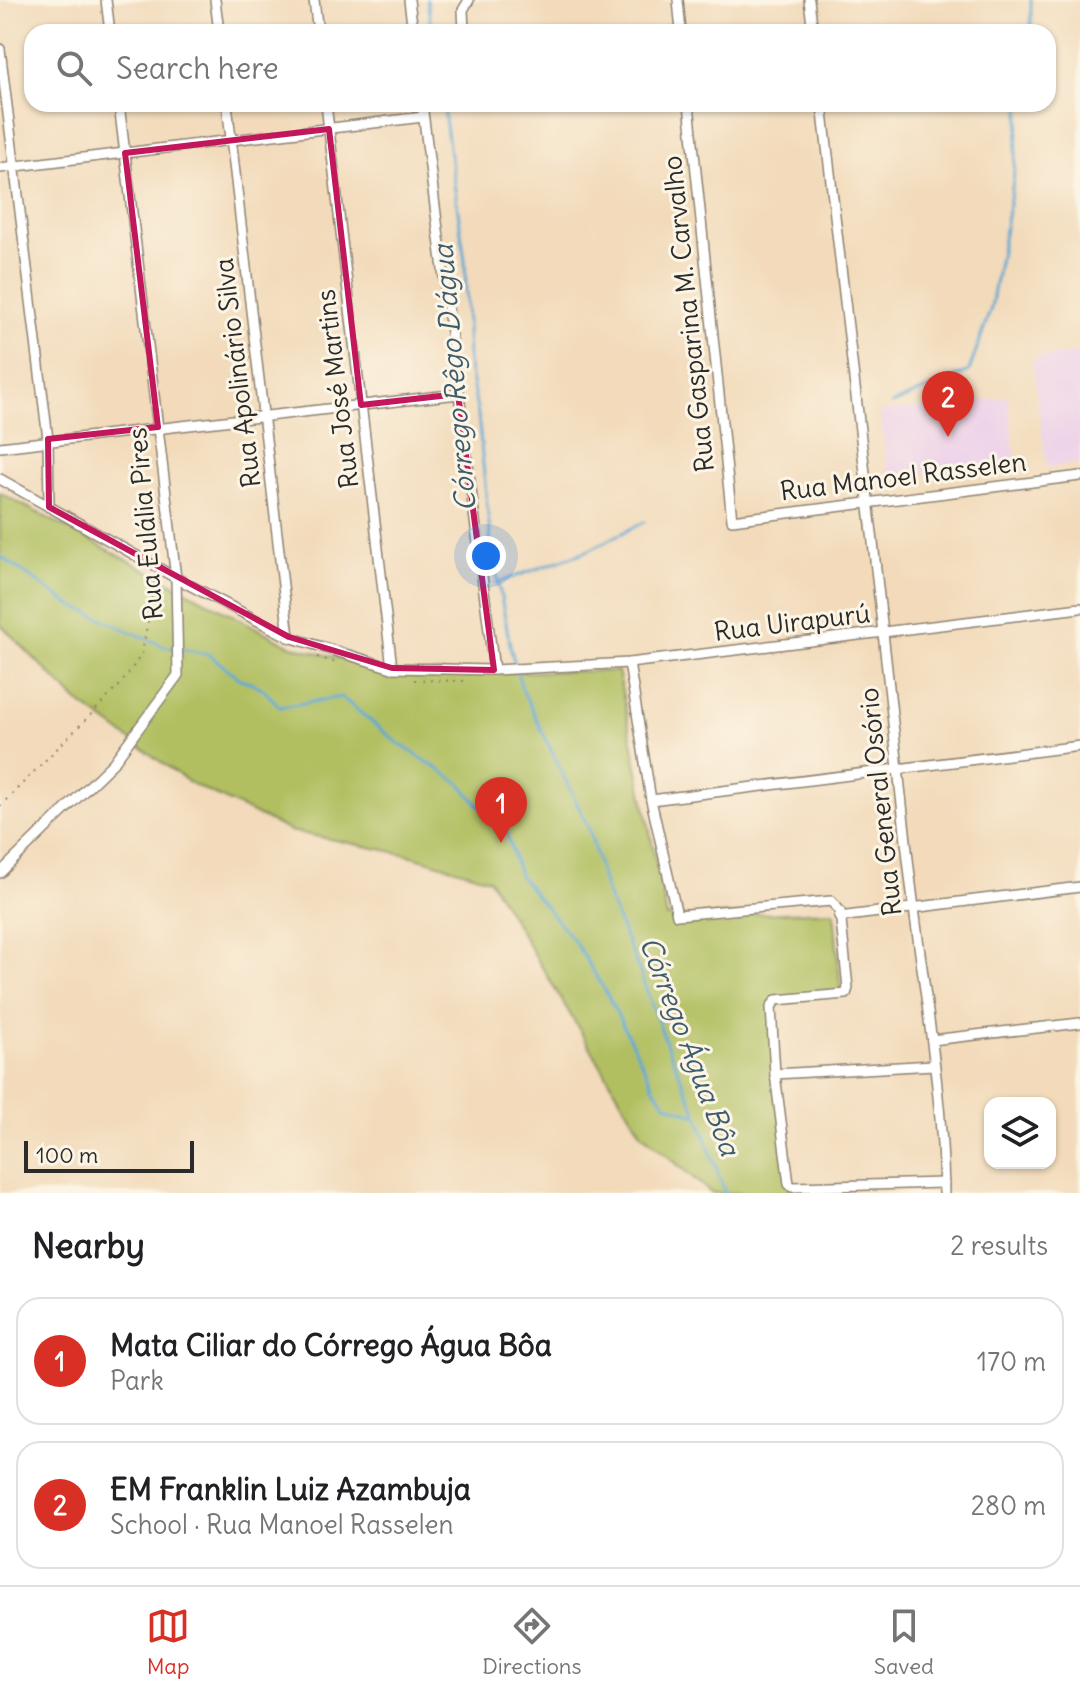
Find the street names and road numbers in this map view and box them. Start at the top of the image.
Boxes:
street label: Rua Gasparina M. Carvalho [655,154,721,474]
street label: Rua Apolinário Silva [207,256,267,490]
street label: Rua José Martins [308,288,366,490]
street label: Rua Eulália Pires [120,426,170,622]
street label: Rua Manoel Rasselen [778,445,1028,507]
street label: Rua Uirapurú [712,596,872,648]
street label: Rua General Osório [852,686,908,918]

